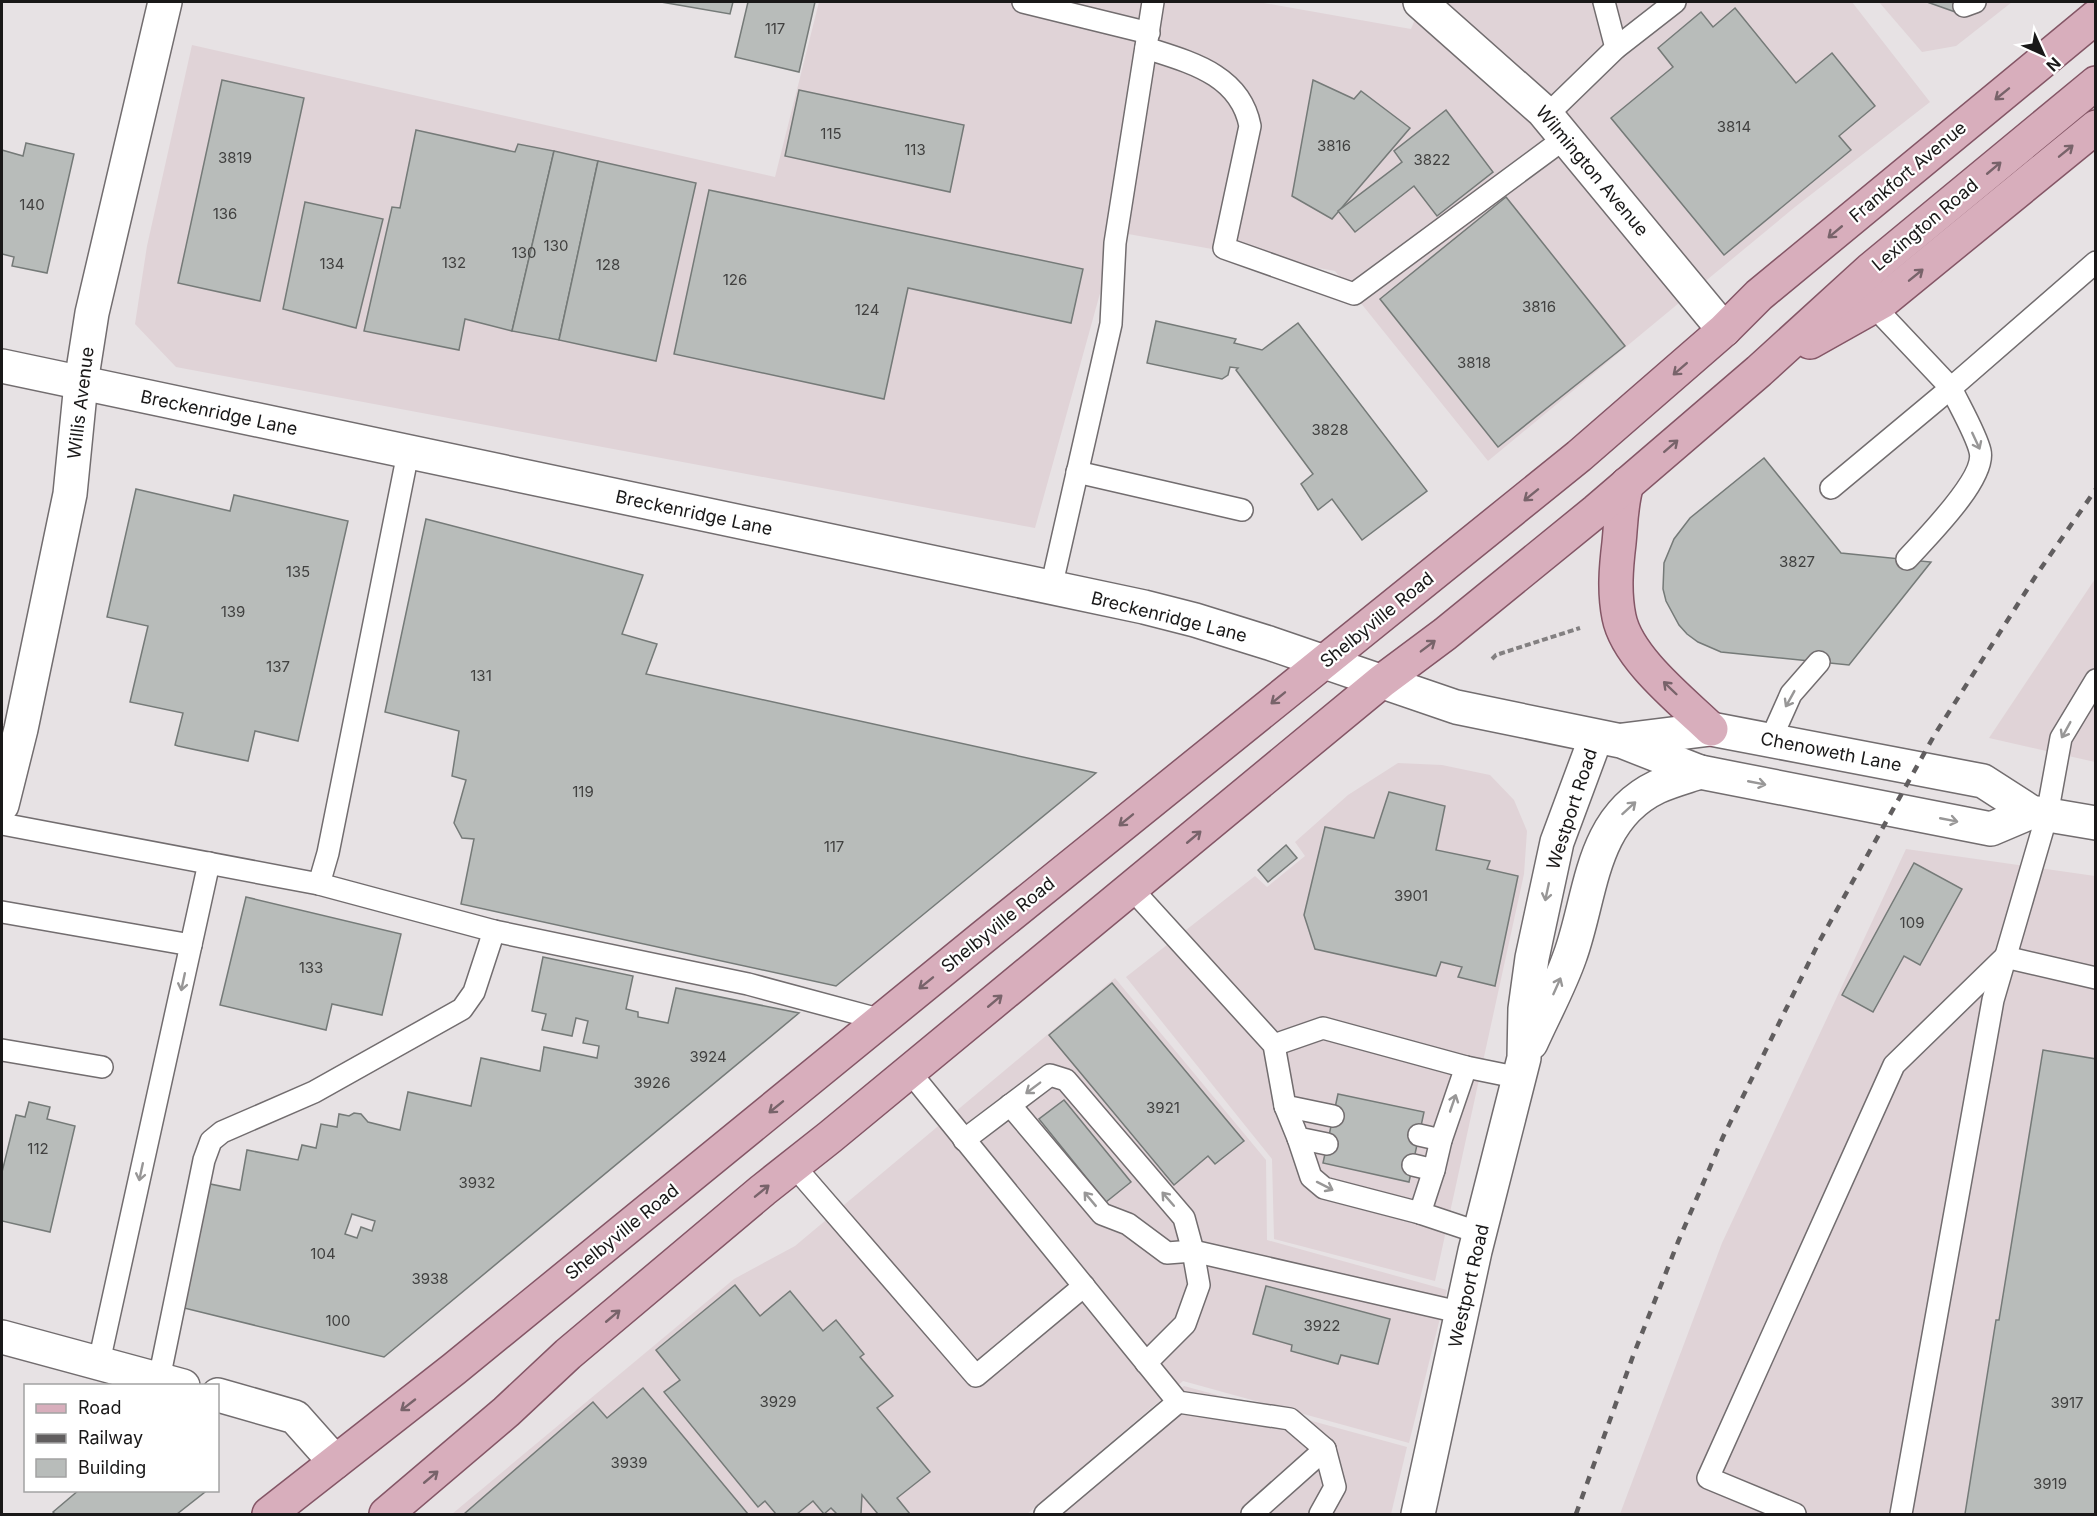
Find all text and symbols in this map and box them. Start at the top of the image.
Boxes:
house number: 117 [765,19,785,38]
north arrow [2013,24,2073,84]
text: N [2042,53,2065,76]
one-way arrow [1994,88,2010,101]
street label: Wilmington Avenue [1532,101,1653,240]
house number: 3814 [1717,117,1751,136]
street label: Frankfort Avenue [1845,117,1970,226]
house number: 115 [820,124,842,143]
house number: 3816 [1317,136,1351,155]
house number: 113 [904,140,926,159]
one-way arrow [2058,144,2073,158]
house number: 3819 [218,148,252,167]
house number: 3822 [1414,150,1450,169]
one-way arrow [1986,161,2002,174]
street label: Lexington Road [1867,174,1982,275]
house number: 140 [19,195,45,214]
house number: 136 [213,204,237,223]
one-way arrow [1828,225,1843,239]
house number: 130 [544,236,568,255]
house number: 130 [512,243,536,262]
house number: 132 [442,253,466,272]
house number: 134 [319,254,345,273]
house number: 128 [596,255,620,274]
one-way arrow [1908,268,1924,281]
house number: 126 [723,270,747,289]
house number: 3816 [1522,297,1556,316]
house number: 124 [855,300,879,319]
street label: Willis Avenue [63,346,98,460]
house number: 3818 [1457,353,1491,372]
one-way arrow [1672,362,1688,375]
street label: Breckenridge Lane [139,386,300,439]
house number: 3828 [1312,420,1348,439]
one-way arrow [1970,431,1982,449]
one-way arrow [1663,439,1679,452]
street label: Breckenridge Lane [614,486,775,539]
one-way arrow [1524,488,1540,501]
house number: 3827 [1779,552,1815,571]
house number: 135 [286,562,310,581]
street label: Shelbyville Road [1316,567,1438,672]
street label: Breckenridge Lane [1089,587,1249,646]
house number: 139 [221,602,245,621]
one-way arrow [1420,639,1436,652]
house number: 137 [266,657,290,676]
house number: 131 [470,666,492,685]
one-way arrow [1662,681,1677,696]
one-way arrow [1784,689,1795,707]
one-way arrow [1271,692,1287,705]
one-way arrow [2060,721,2071,739]
street label: Chenoweth Lane [1759,728,1903,775]
street label: Westport Road [1542,746,1601,872]
one-way arrow [1747,778,1767,789]
house number: 119 [572,782,594,801]
one-way arrow [1621,801,1636,815]
one-way arrow [1119,814,1135,827]
one-way arrow [1938,815,1958,826]
one-way arrow [1186,830,1202,843]
house number: 117 [824,837,844,856]
street label: Shelbyville Road [937,872,1059,977]
one-way arrow [1540,882,1552,901]
house number: 3901 [1394,886,1428,905]
house number: 109 [1900,913,1924,932]
house number: 133 [299,958,323,977]
one-way arrow [177,971,188,991]
one-way arrow [919,976,934,990]
one-way arrow [1552,977,1563,995]
one-way arrow [986,994,1002,1007]
house number: 3924 [689,1047,727,1066]
house number: 3926 [633,1073,671,1092]
one-way arrow [1025,1081,1041,1094]
one-way arrow [1449,1094,1460,1113]
house number: 3921 [1146,1098,1180,1117]
one-way arrow [768,1100,784,1113]
house number: 112 [27,1139,49,1158]
one-way arrow [135,1162,146,1181]
house number: 3932 [459,1173,495,1192]
street label: Shelbyville Road [561,1179,683,1284]
one-way arrow [1316,1180,1334,1192]
one-way arrow [754,1184,770,1197]
one-way arrow [1162,1191,1175,1207]
one-way arrow [1084,1192,1097,1208]
street label: Westport Road [1444,1222,1493,1350]
house number: 104 [310,1244,336,1263]
house number: 3938 [411,1269,449,1288]
one-way arrow [605,1309,621,1322]
house number: 100 [325,1311,351,1330]
house number: 3922 [1304,1316,1340,1335]
legend [24,1384,219,1492]
house number: 3929 [759,1392,797,1411]
house number: 3917 [2050,1393,2084,1412]
text: Road [78,1397,121,1418]
one-way arrow [400,1399,416,1412]
text: Railway [78,1427,143,1448]
house number: 3939 [610,1453,648,1472]
text: Building [78,1457,146,1478]
one-way arrow [423,1470,439,1483]
house number: 3919 [2033,1474,2067,1493]

